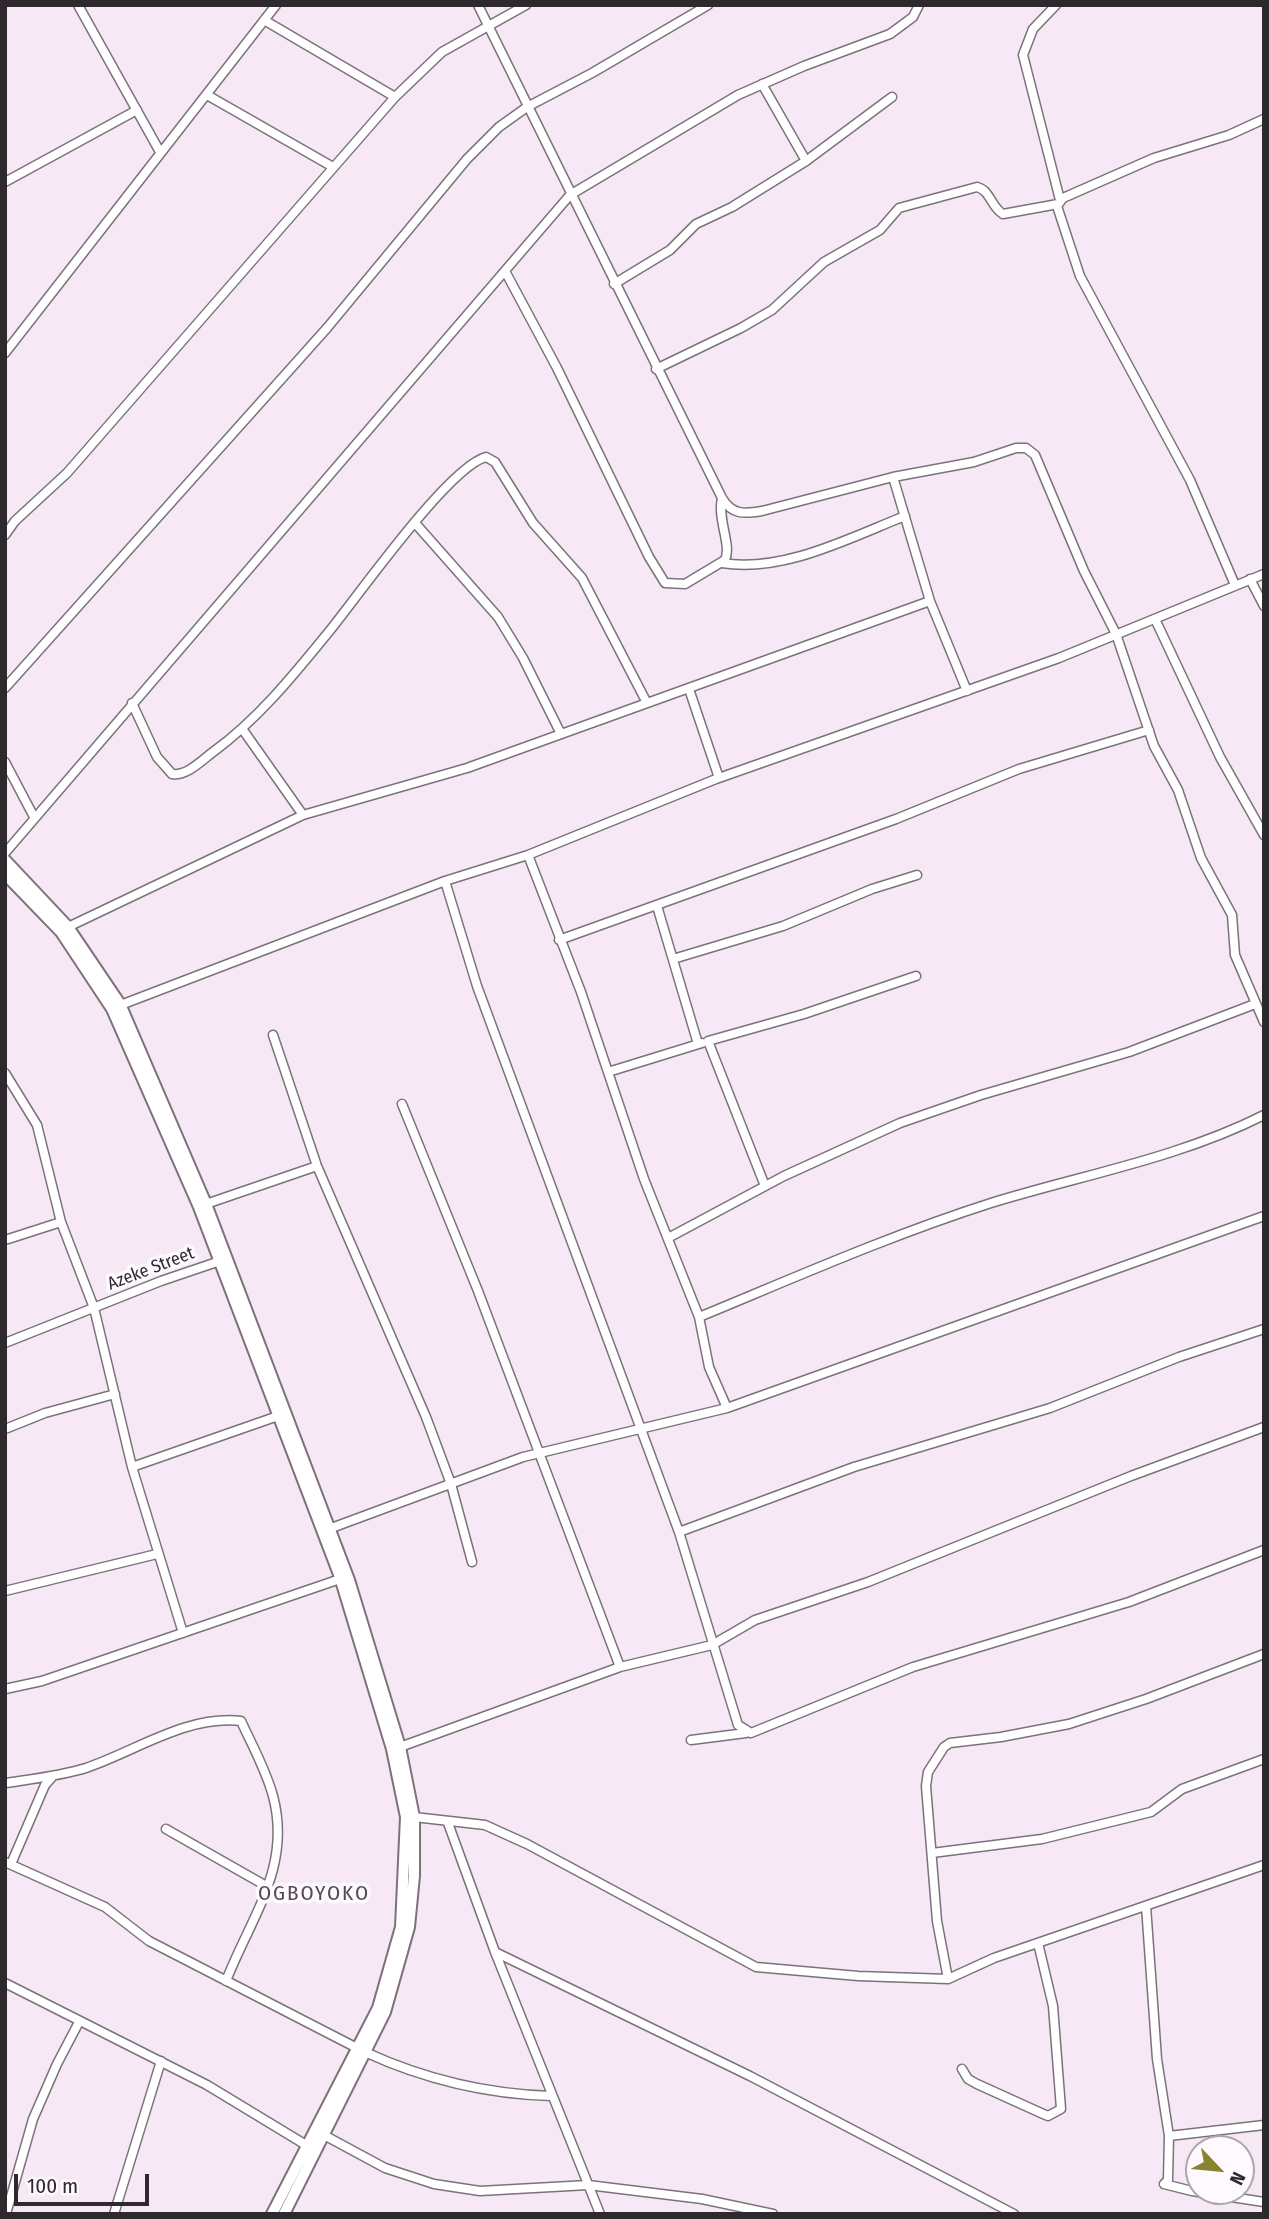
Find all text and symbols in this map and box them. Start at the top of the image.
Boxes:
street label: Azeke Street [105,1243,197,1295]
district label: OGBOYOKO [259,1881,369,1907]
north arrow [1185,2135,1255,2205]
scale bar [18,2160,152,2204]
text: N [1225,2168,1250,2189]
text: 100 m [27,2173,78,2199]

